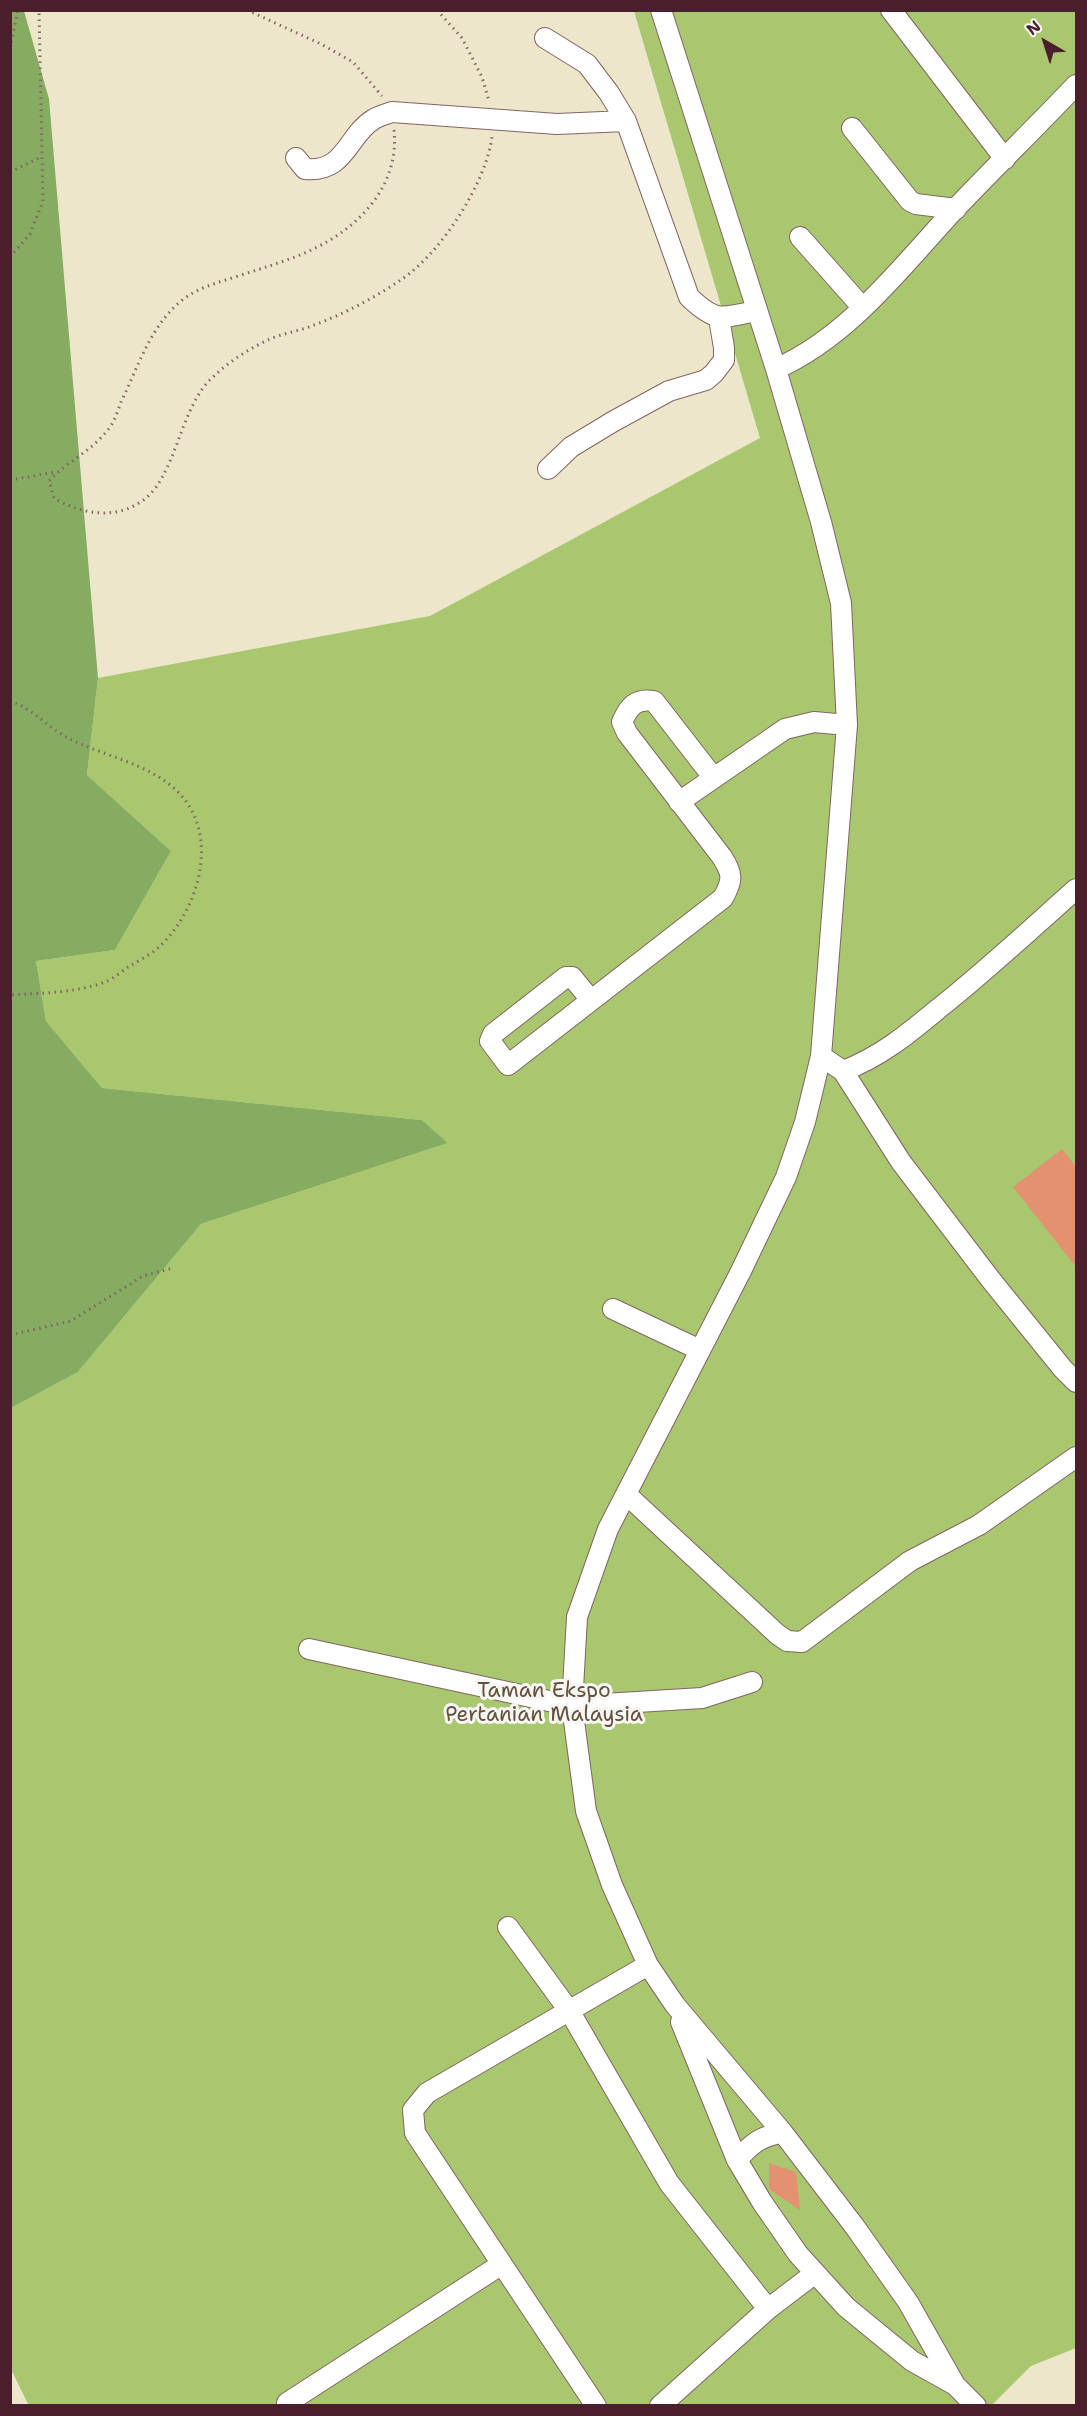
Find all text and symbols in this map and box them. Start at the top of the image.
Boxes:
north arrow [1015,12,1075,72]
text: N [1022,15,1045,40]
park label: Taman Ekspo Pertanian Malaysia [445,1679,643,1729]

